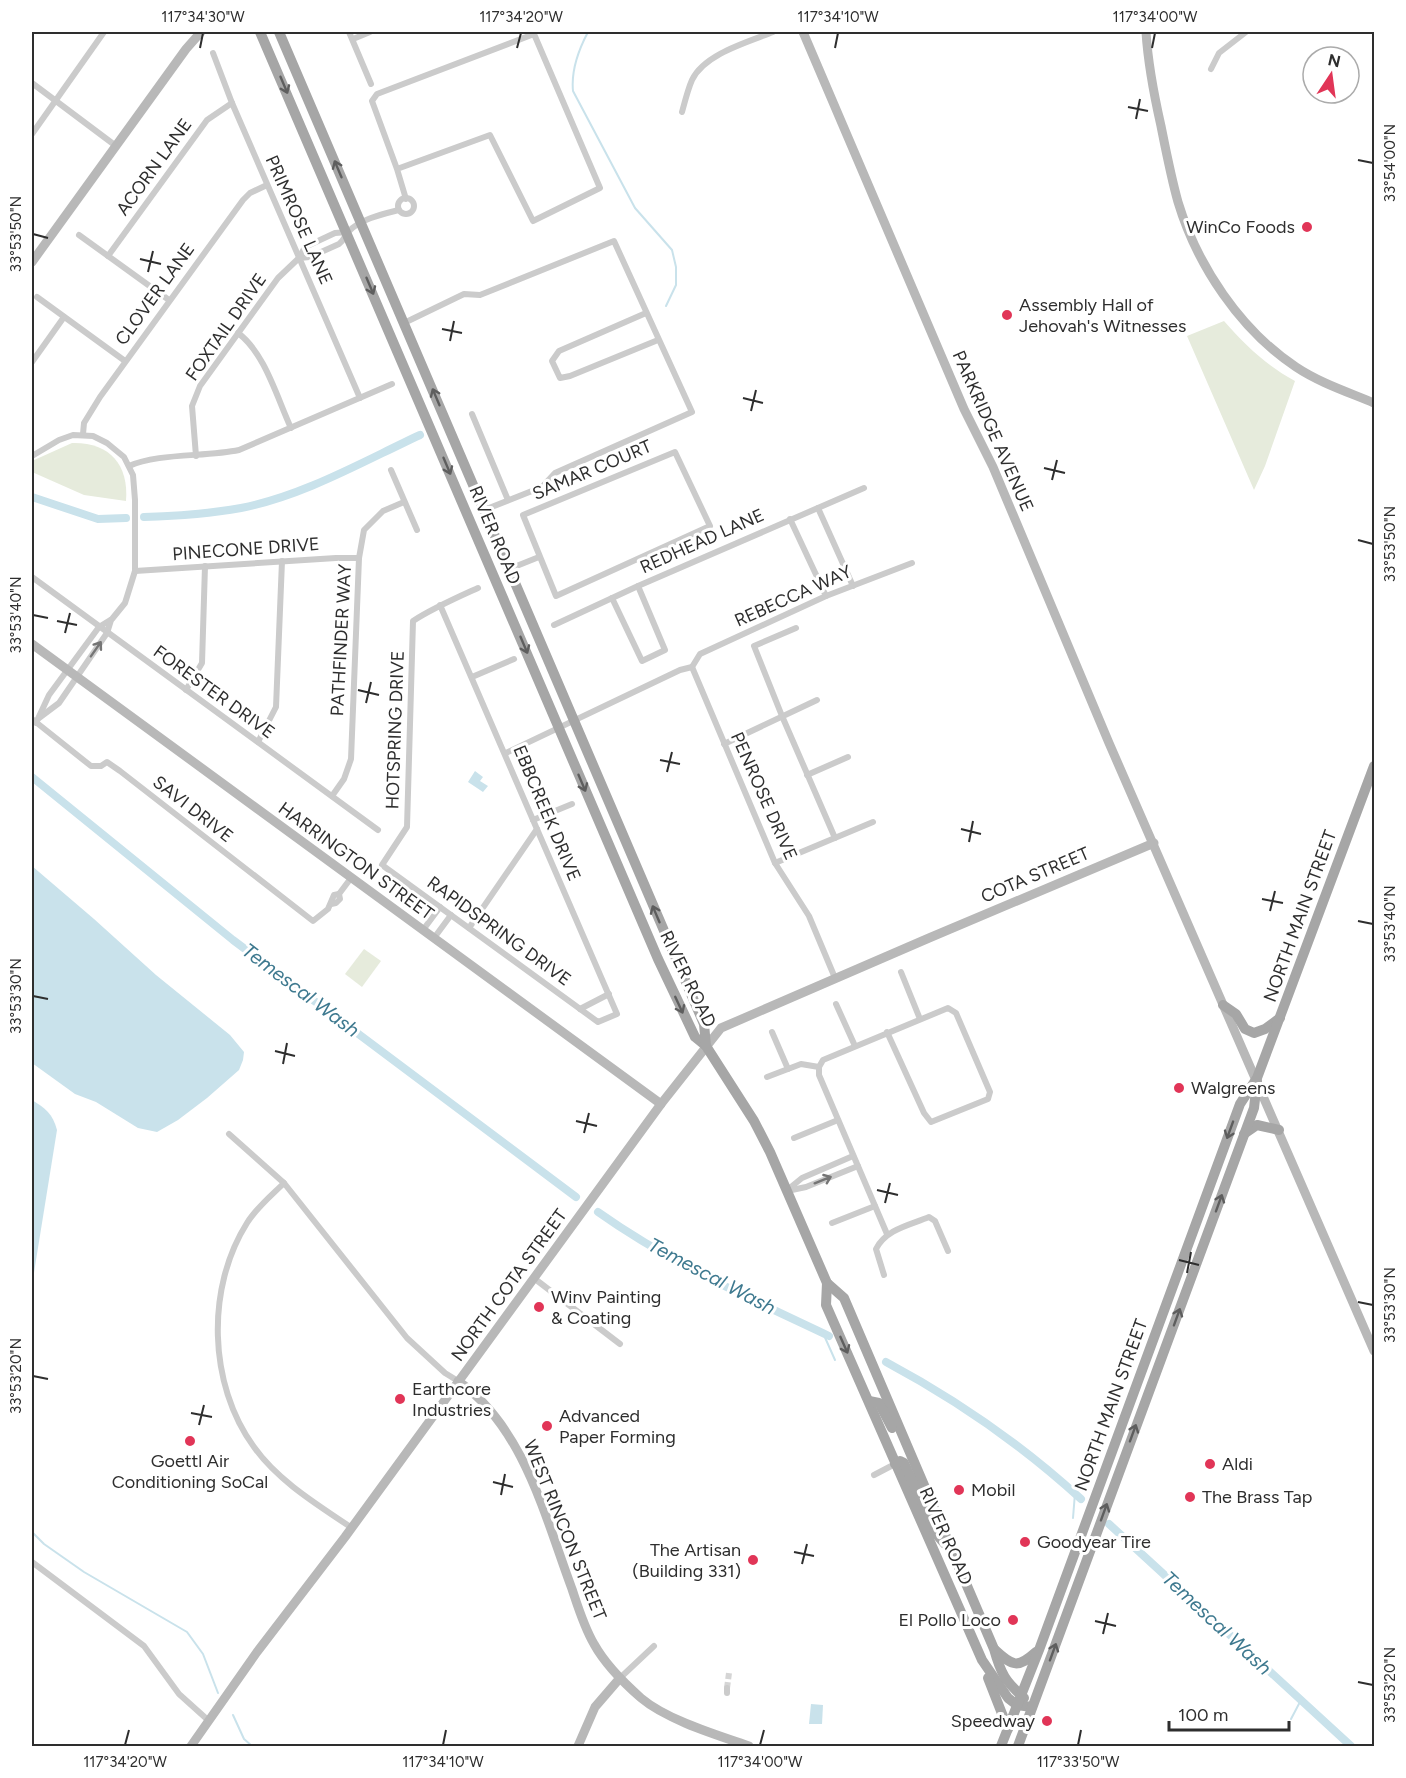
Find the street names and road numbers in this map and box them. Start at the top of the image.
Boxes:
street label: ACORN LANE [111,114,197,220]
street label: PRIMROSE LANE [261,152,337,288]
street label: CLOVER LANE [111,239,199,349]
street label: FOXTAIL DRIVE [181,269,271,385]
street label: PARKRIDGE AVENUE [948,347,1038,515]
street label: SAMAR COURT [529,435,655,505]
street label: RIVER ROAD [464,482,526,588]
street label: REDHEAD LANE [636,504,768,578]
street label: PINECONE DRIVE [172,533,320,565]
street label: REBECCA WAY [731,560,855,632]
street label: PATHFINDER WAY [326,563,356,717]
street label: FORESTER DRIVE [149,641,279,743]
street label: HOTSPRING DRIVE [381,650,409,810]
street label: PENROSE DRIVE [726,728,802,864]
street label: EBBCREEK DRIVE [508,742,586,884]
street label: SAVI DRIVE [148,771,238,847]
street label: HARRINGTON STREET [274,797,438,925]
street label: NORTH MAIN STREET [1259,827,1341,1005]
street label: COTA STREET [977,842,1093,908]
street label: RAPIDSPRING DRIVE [423,871,575,991]
street label: RIVER ROAD [655,927,721,1031]
street label: NORTH COTA STREET [446,1205,572,1365]
street label: NORTH MAIN STREET [1070,1316,1152,1494]
street label: WEST RINCON STREET [519,1437,611,1623]
street label: RIVER ROAD [915,1484,977,1588]

